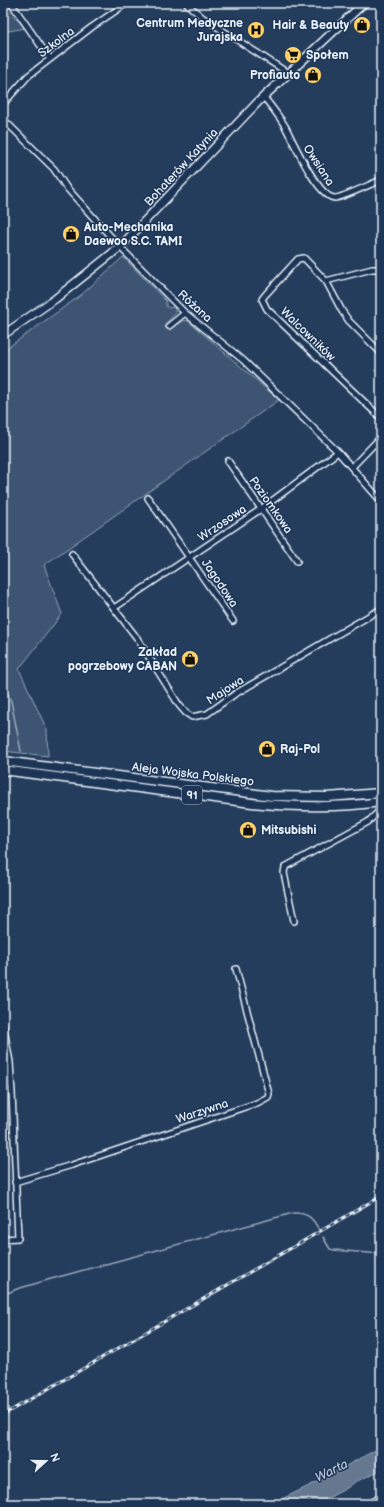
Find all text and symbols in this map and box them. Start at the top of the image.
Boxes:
shop icon: Hair & Beauty [352,15,372,35]
place label: Centrum Medyczne Jurajska [136,16,243,45]
place label: Hair & Beauty [273,18,349,33]
hospital icon: Centrum Medyczne Jurajska [246,20,266,40]
street label: Szkolna [35,24,78,61]
supermarket icon: Społem [283,45,303,65]
place label: Społem [306,48,349,63]
shop icon: Profiauto [303,65,323,85]
place label: Profiauto [250,68,300,83]
street label: Bohaterów Katynia [141,125,221,209]
street label: Owsiana [300,142,338,189]
place label: Auto-Mechanika Daewoo S.C. TAMI [83,220,182,249]
shop icon: Auto-Mechanika Daewoo S.C. TAMI [61,224,81,244]
street label: Różana [174,287,215,326]
street label: Walcowników [277,304,338,364]
street label: Poziomkowa [245,474,296,537]
street label: Wrzosowa [195,502,250,545]
street label: Jagodowa [198,556,241,610]
place label: Zakład pogrzebowy CABAN [68,645,177,674]
shop icon: Zakład pogrzebowy CABAN [180,649,200,669]
street label: Majowa [204,673,247,708]
shop icon: Raj-Pol [257,739,277,759]
place label: Raj-Pol [280,742,320,757]
street label: Aleja Wojska Polskiego [131,760,255,789]
road number: 91 [182,786,202,804]
shop icon: Mitsubishi [238,820,258,840]
place label: Mitsubishi [261,823,316,838]
street label: Warzywna [174,1096,231,1127]
north arrow [26,1441,66,1481]
text: N [47,1451,62,1464]
water label: Warta [312,1456,351,1486]

